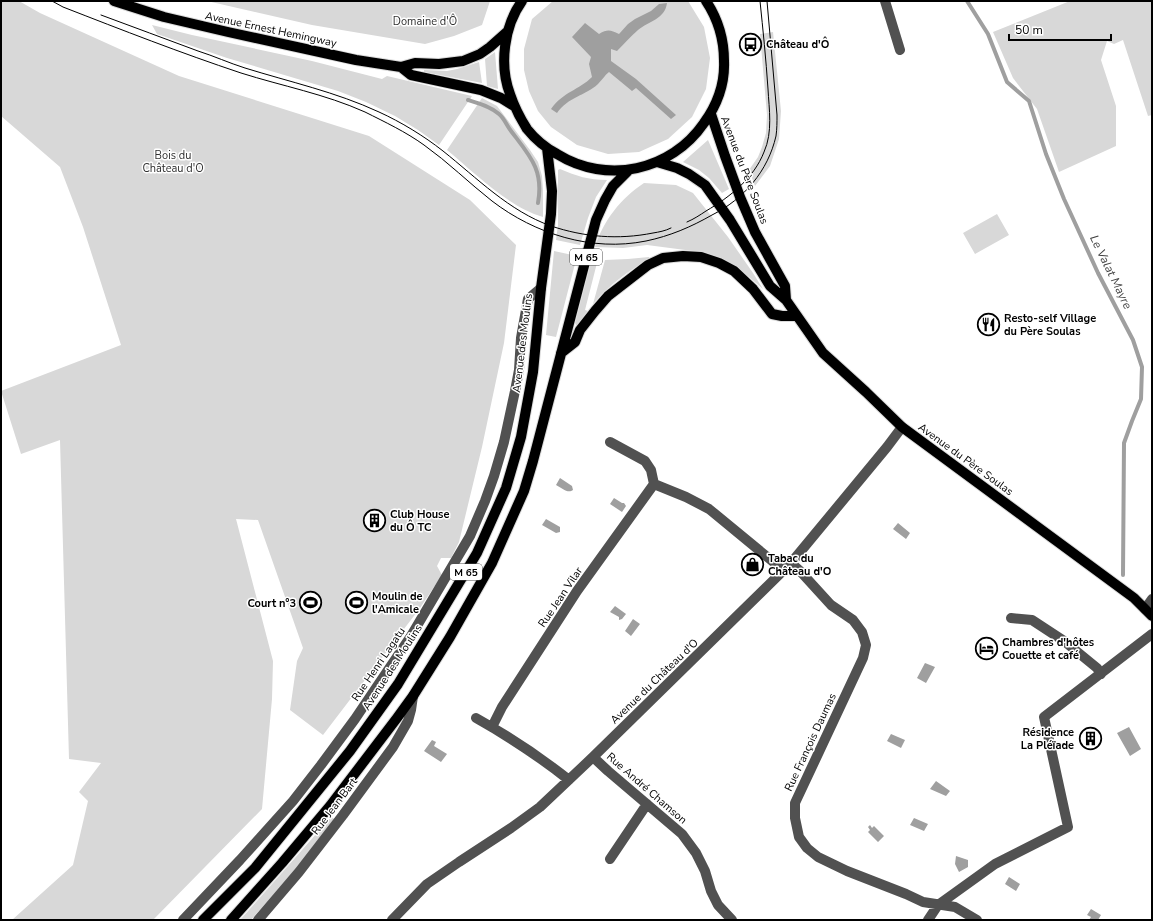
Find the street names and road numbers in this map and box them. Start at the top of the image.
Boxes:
street label: Avenue Ernest Hemingway [204,8,338,51]
street label: Avenue du Père Soulas [717,114,772,226]
road number: M 65 [570,249,602,265]
street label: Avenue des Moulins [509,293,536,393]
street label: Avenue du Père Soulas [915,420,1016,499]
road number: M 65 [450,564,482,580]
street label: Rue Jean Vilar [535,564,586,630]
street label: Avenue des Moulins [359,621,426,713]
street label: Rue Henri Lagatu [348,624,409,704]
street label: Avenue du Château d'O [607,635,702,727]
street label: Rue François Daumas [781,691,840,794]
street label: Rue André Chamson [603,749,690,827]
street label: Rue Jean Bart [308,775,361,838]

